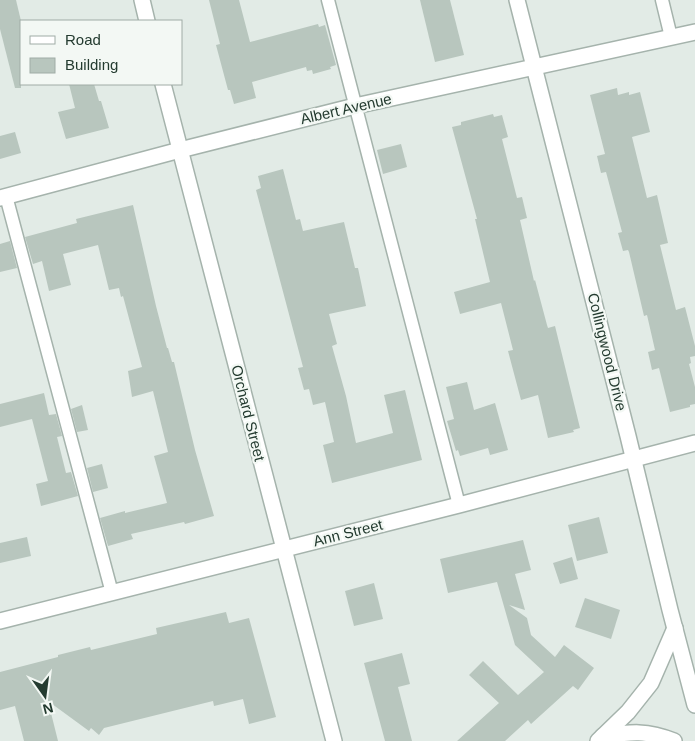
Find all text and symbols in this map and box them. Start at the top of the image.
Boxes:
legend [20,20,182,85]
text: Road [65,31,101,48]
text: Building [65,56,118,73]
street label: Albert Avenue [299,90,393,127]
street label: Collingwood Drive [585,291,630,413]
street label: Orchard Street [228,363,269,463]
street label: Ann Street [311,515,385,549]
north arrow [20,671,70,721]
text: N [41,700,55,718]

